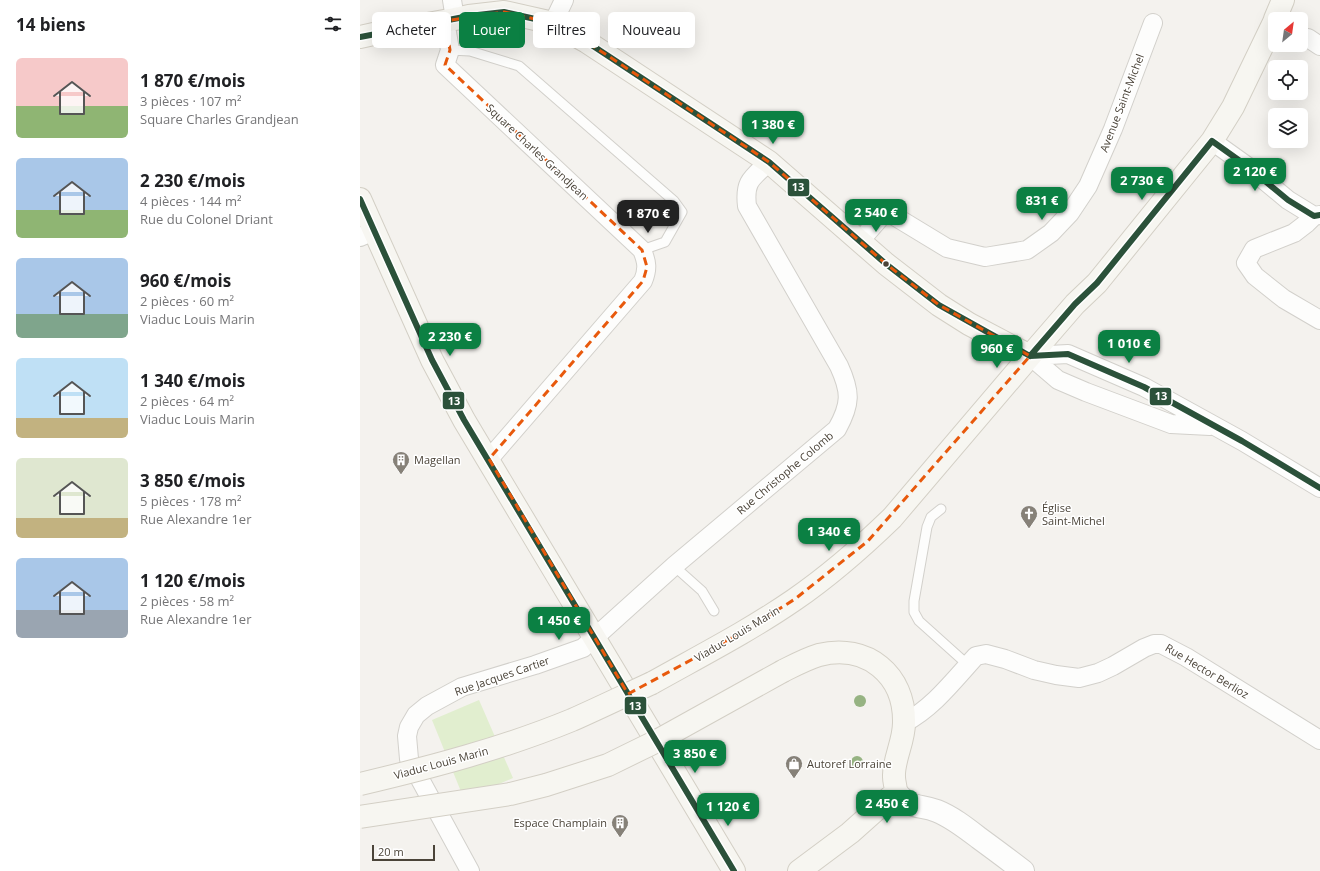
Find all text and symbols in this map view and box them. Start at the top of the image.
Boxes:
chip: Acheter [372,12,451,48]
chip: Louer [459,12,525,48]
chip: Filtres [533,12,600,48]
chip: Nouveau [608,12,695,48]
north arrow [1268,12,1308,52]
map controls [1268,12,1308,148]
text: 14 biens [16,13,85,36]
icon: filters [322,13,344,35]
street label: Avenue Saint-Michel [1096,52,1147,154]
button: locate [1268,60,1308,100]
text: 1 870 €/mois [140,69,245,92]
icon: home [48,74,96,122]
text: 3 pièces · 107 m² [140,92,241,110]
street label: Square Charles Grandjean [483,100,592,203]
button: layers [1268,108,1308,148]
text: Square Charles Grandjean [140,110,299,128]
pin: 1 380 € [736,111,810,145]
text: 1 380 € [751,115,795,133]
pin: 2 120 € [1218,158,1292,192]
text: 2 120 € [1233,162,1277,180]
pin: 2 730 € [1105,167,1179,201]
text: 2 230 €/mois [140,169,245,192]
text: 2 730 € [1120,171,1164,189]
icon: home [48,174,96,222]
line badge: 13 [787,178,810,197]
text: 13 [792,179,804,194]
pin: 831 € [1014,187,1070,221]
text: 831 € [1025,191,1059,209]
text: 4 pièces · 144 m² [140,192,241,210]
pin: 2 540 € [839,199,913,233]
pin: 1 870 € [611,200,685,234]
text: 2 540 € [854,203,898,221]
text: 1 870 € [626,204,670,222]
text: Rue du Colonel Driant [140,210,273,228]
unlabelled marker [881,259,891,269]
text: 960 €/mois [140,269,231,292]
icon: home [48,274,96,322]
text: 2 pièces · 60 m² [140,292,234,310]
text: Viaduc Louis Marin [140,310,255,328]
pin: 2 230 € [413,323,487,357]
text: 2 230 € [428,327,472,345]
pin: 1 010 € [1092,330,1166,364]
text: 1 010 € [1107,334,1151,352]
pin: 960 € [969,335,1025,369]
text: 960 € [980,339,1014,357]
text: 1 340 €/mois [140,369,245,392]
icon: home [48,374,96,422]
line badge: 13 [1149,387,1172,406]
text: 13 [1155,388,1167,403]
line badge: 13 [442,391,465,410]
text: 2 pièces · 64 m² [140,392,234,410]
text: 13 [448,393,460,408]
text: Viaduc Louis Marin [140,410,255,428]
street label: Rue Christophe Colomb [733,428,836,517]
building icon: Magellan [391,450,411,475]
place label: Magellan [414,452,461,467]
text: 3 850 €/mois [140,469,245,492]
icon: home [48,474,96,522]
text: 5 pièces · 178 m² [140,492,241,510]
place label: Église Saint-Michel [1042,500,1105,528]
church icon: Église Saint-Michel [1019,504,1039,529]
text: Rue Alexandre 1er [140,510,251,528]
pin: 1 340 € [792,518,866,552]
text: 1 340 € [807,522,851,540]
text: 1 120 €/mois [140,569,245,592]
icon: home [48,574,96,622]
text: 2 pièces · 58 m² [140,592,234,610]
street label: Viaduc Louis Marin [691,602,782,665]
pin: 1 450 € [522,607,596,641]
text: Rue Alexandre 1er [140,610,251,628]
text: 1 450 € [537,611,581,629]
street label: Rue Hector Berlioz [1163,640,1252,701]
street label: Rue Jacques Cartier [452,652,552,699]
line badge: 13 [624,696,647,715]
text: 13 [629,698,641,713]
pin: 3 850 € [658,740,732,774]
street label: Viaduc Louis Marin [392,743,490,782]
text: 3 850 € [673,744,717,762]
shop icon: Autoref Lorraine [784,754,804,779]
place label: Autoref Lorraine [807,756,892,771]
pin: 2 450 € [850,790,924,824]
pin: 1 120 € [691,793,765,827]
text: 2 450 € [865,794,909,812]
text: 1 120 € [706,797,750,815]
building icon: Espace Champlain [610,813,630,838]
place label: Espace Champlain [513,815,607,830]
scale bar [372,843,435,862]
text: 20 m [378,844,404,859]

